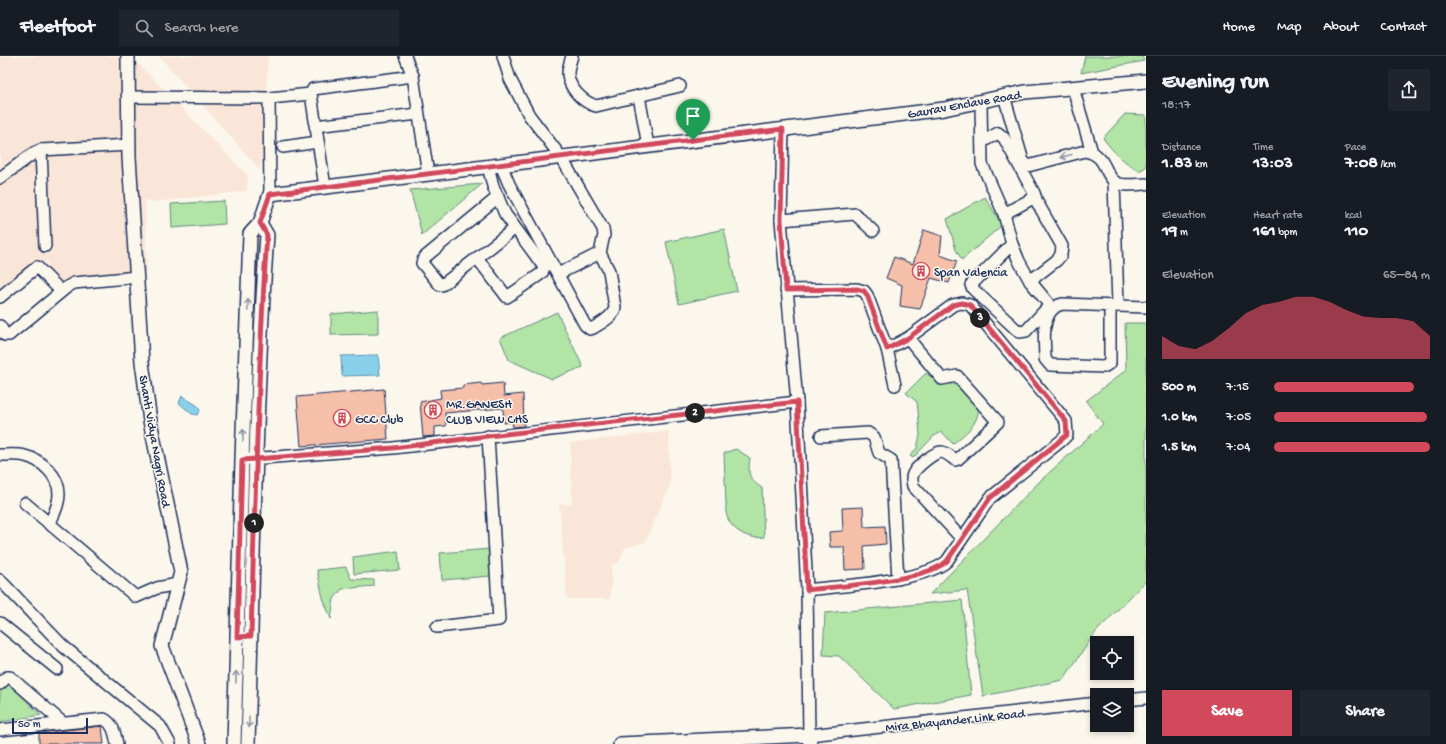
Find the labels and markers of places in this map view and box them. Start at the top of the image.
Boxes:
pin [676,99,710,140]
building icon: Span Valencia [911,261,931,281]
place label: Span Valencia [934,266,1008,281]
pin: 3 [970,308,990,328]
place label: MR.GANESH CLUB VIEW CHS [446,398,529,428]
building icon: MR.GANESH CLUB VIEW CHS [423,400,443,420]
pin: 2 [685,403,705,423]
building icon: GCC Club [332,408,352,428]
place label: GCC Club [355,413,403,428]
pin: 1 [244,513,264,533]

